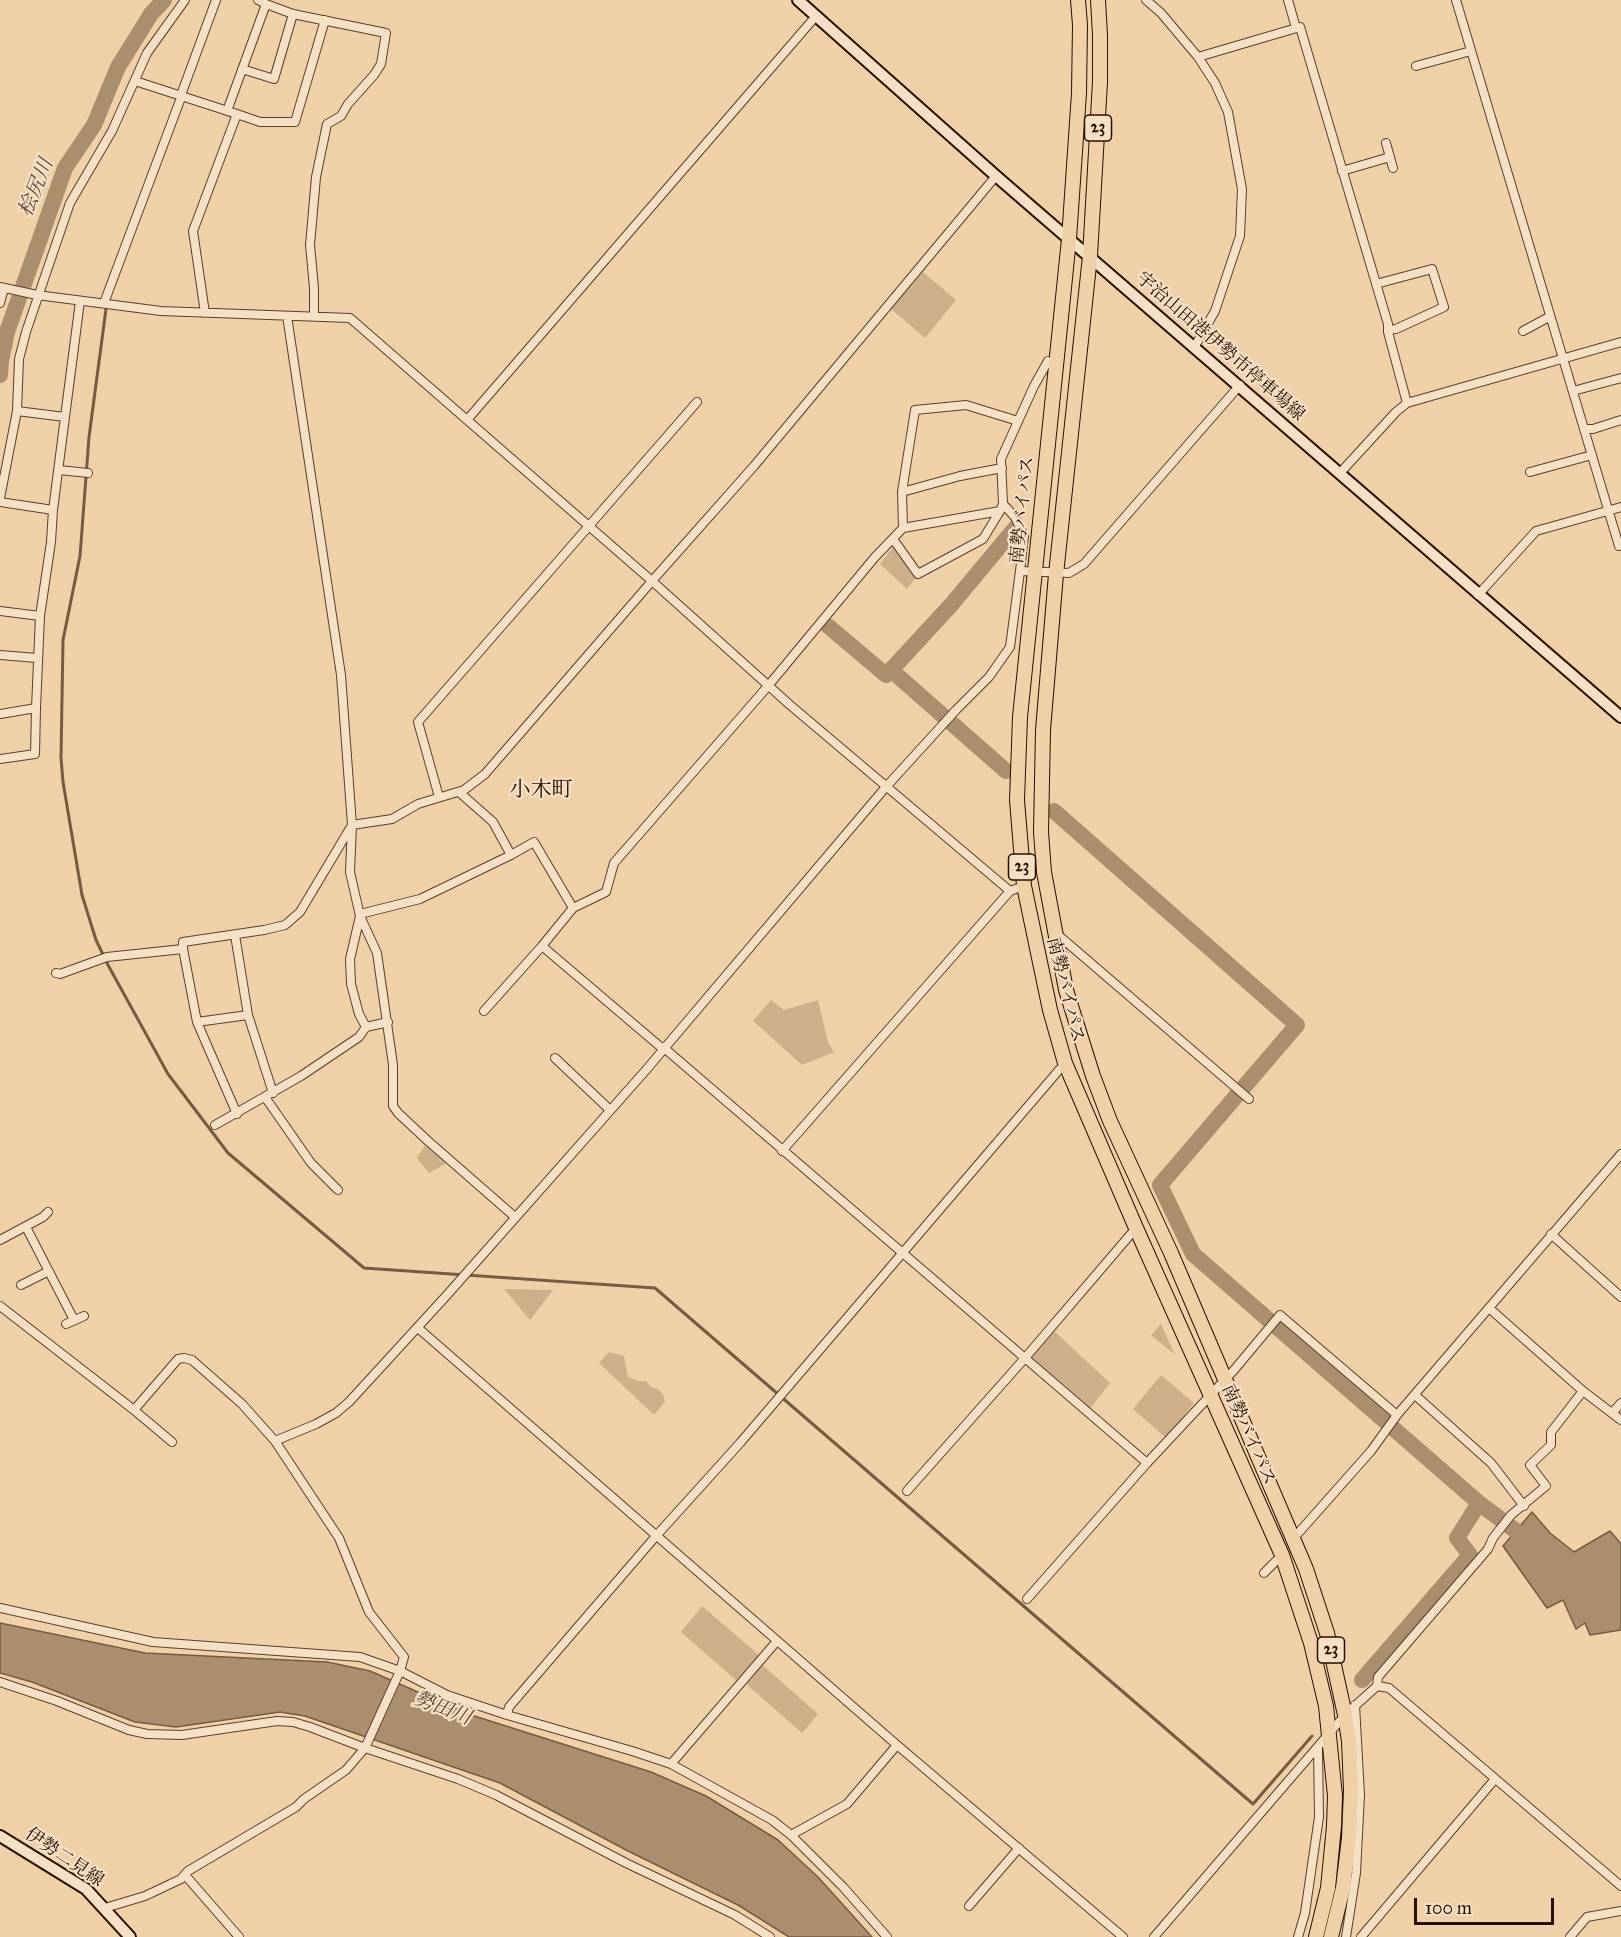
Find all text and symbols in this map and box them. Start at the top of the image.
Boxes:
road number: 23 [1084,115,1112,141]
water label: 桧尻川 [15,156,59,220]
street label: 宇治山田港伊勢市停車場線 [1131,268,1309,426]
street label: 南勢バイパス [1007,455,1039,565]
district label: 小木町 [510,778,572,804]
road number: 23 [1008,854,1036,880]
street label: 南勢バイパス [1041,935,1089,1045]
street label: 南勢バイパス [1216,1381,1280,1489]
road number: 23 [1318,1637,1344,1663]
water label: 勢田川 [410,1687,474,1731]
street label: 伊勢二見線 [21,1824,107,1892]
scale bar [1417,1886,1556,1924]
text: 100 m [1425,1897,1472,1919]

